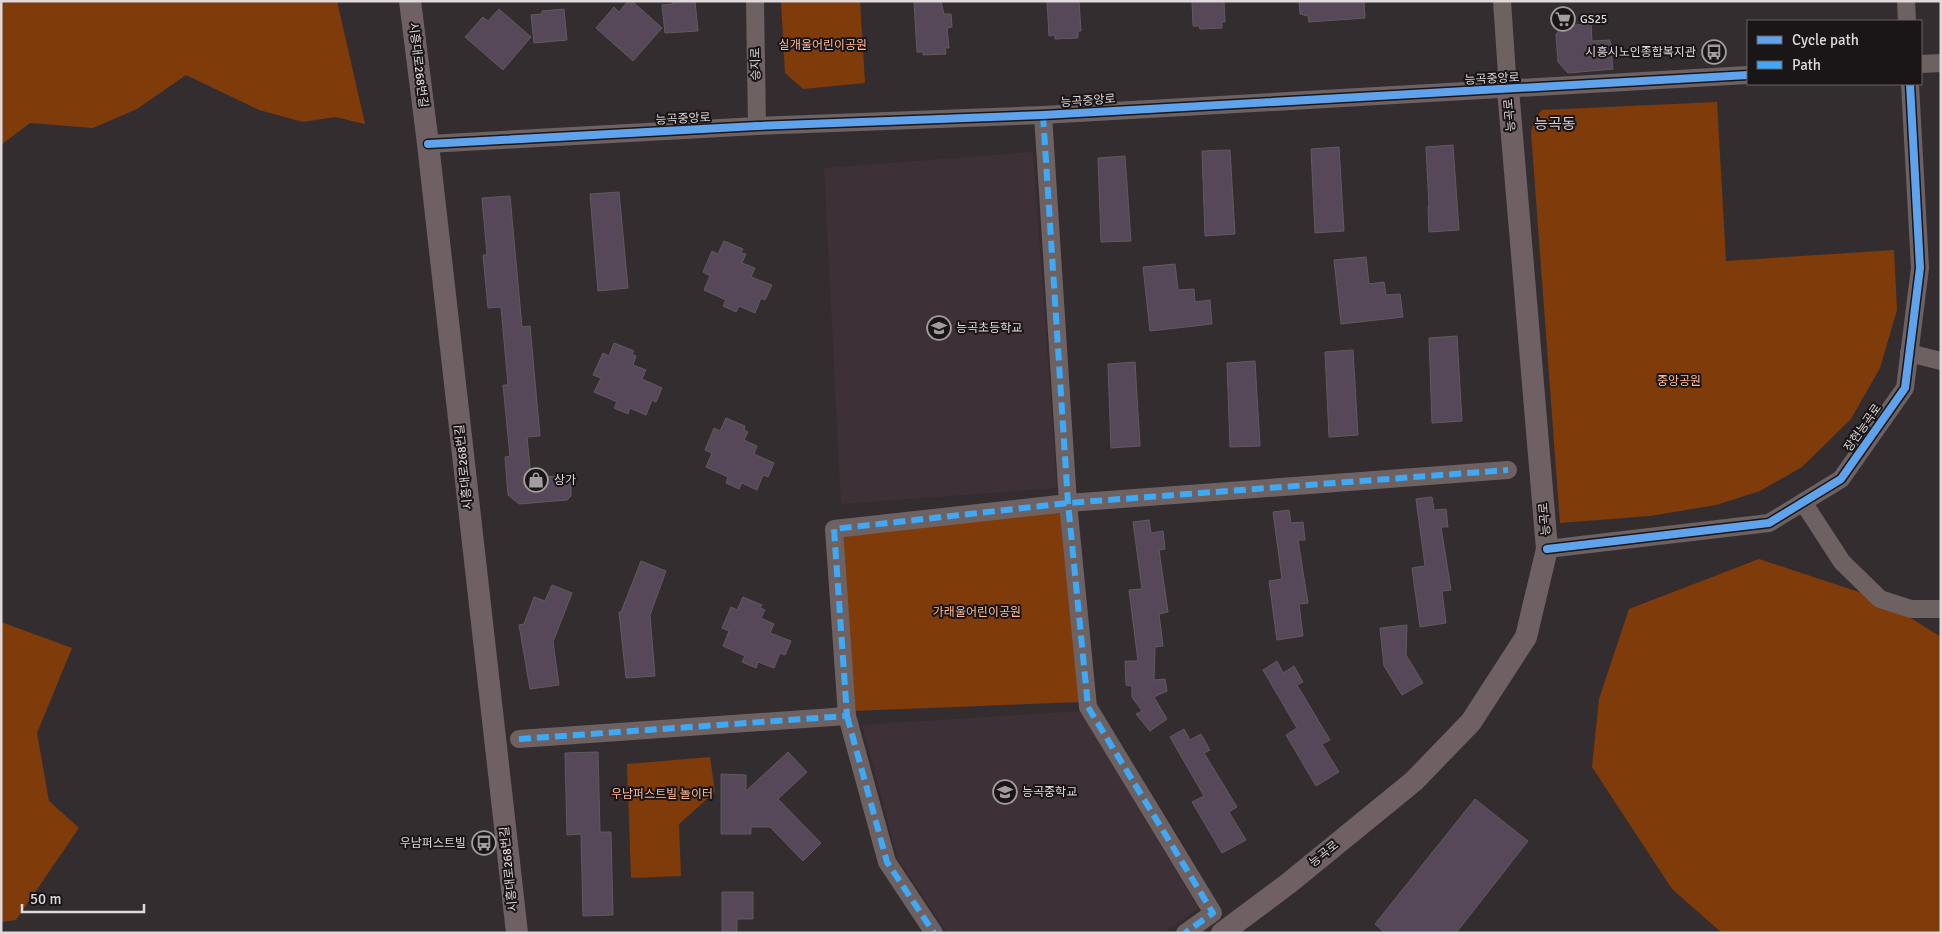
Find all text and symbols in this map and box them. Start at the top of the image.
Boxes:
supermarket icon: GS25 [1550,6,1576,32]
place label: GS25 [1580,12,1607,27]
legend [1747,20,1922,85]
street label: 시흥대로268번길 [405,22,431,108]
text: Cycle path [1792,31,1859,49]
park label: 실개울어린이공원 [779,38,867,53]
bus stop icon: 시흥시노인종합복지관 [1701,39,1727,65]
place label: 시흥시노인종합복지관 [1586,45,1696,60]
street label: 승지로 [748,47,764,81]
text: Path [1792,56,1821,74]
street label: 능곡중앙로 [1464,70,1520,88]
street label: 능곡중앙로 [1060,92,1116,110]
street label: 능곡로 [1501,98,1519,132]
street label: 능곡중앙로 [655,110,711,128]
district label: 능곡동 [1534,115,1576,133]
school or university icon: 능곡초등학교 [926,315,952,341]
place label: 능곡초등학교 [956,321,1022,336]
park label: 중앙공원 [1657,374,1701,389]
street label: 장현능곡로 [1841,401,1885,455]
street label: 시흥대로268번길 [452,424,476,510]
shop icon: 상가 [523,467,549,493]
place label: 상가 [554,473,576,488]
street label: 능곡로 [1536,502,1554,536]
park label: 가래울어린이공원 [933,605,1021,620]
school or university icon: 능곡중학교 [992,779,1018,805]
place label: 능곡중학교 [1022,785,1077,800]
park label: 우남퍼스트빌 놀이터 [611,787,713,802]
street label: 시흥대로268번길 [497,826,521,912]
bus stop icon: 우남퍼스트빌 [471,830,497,856]
place label: 우남퍼스트빌 [400,836,466,851]
street label: 능곡로 [1306,838,1342,870]
scale bar [22,882,145,914]
text: 50 m [30,890,61,908]

